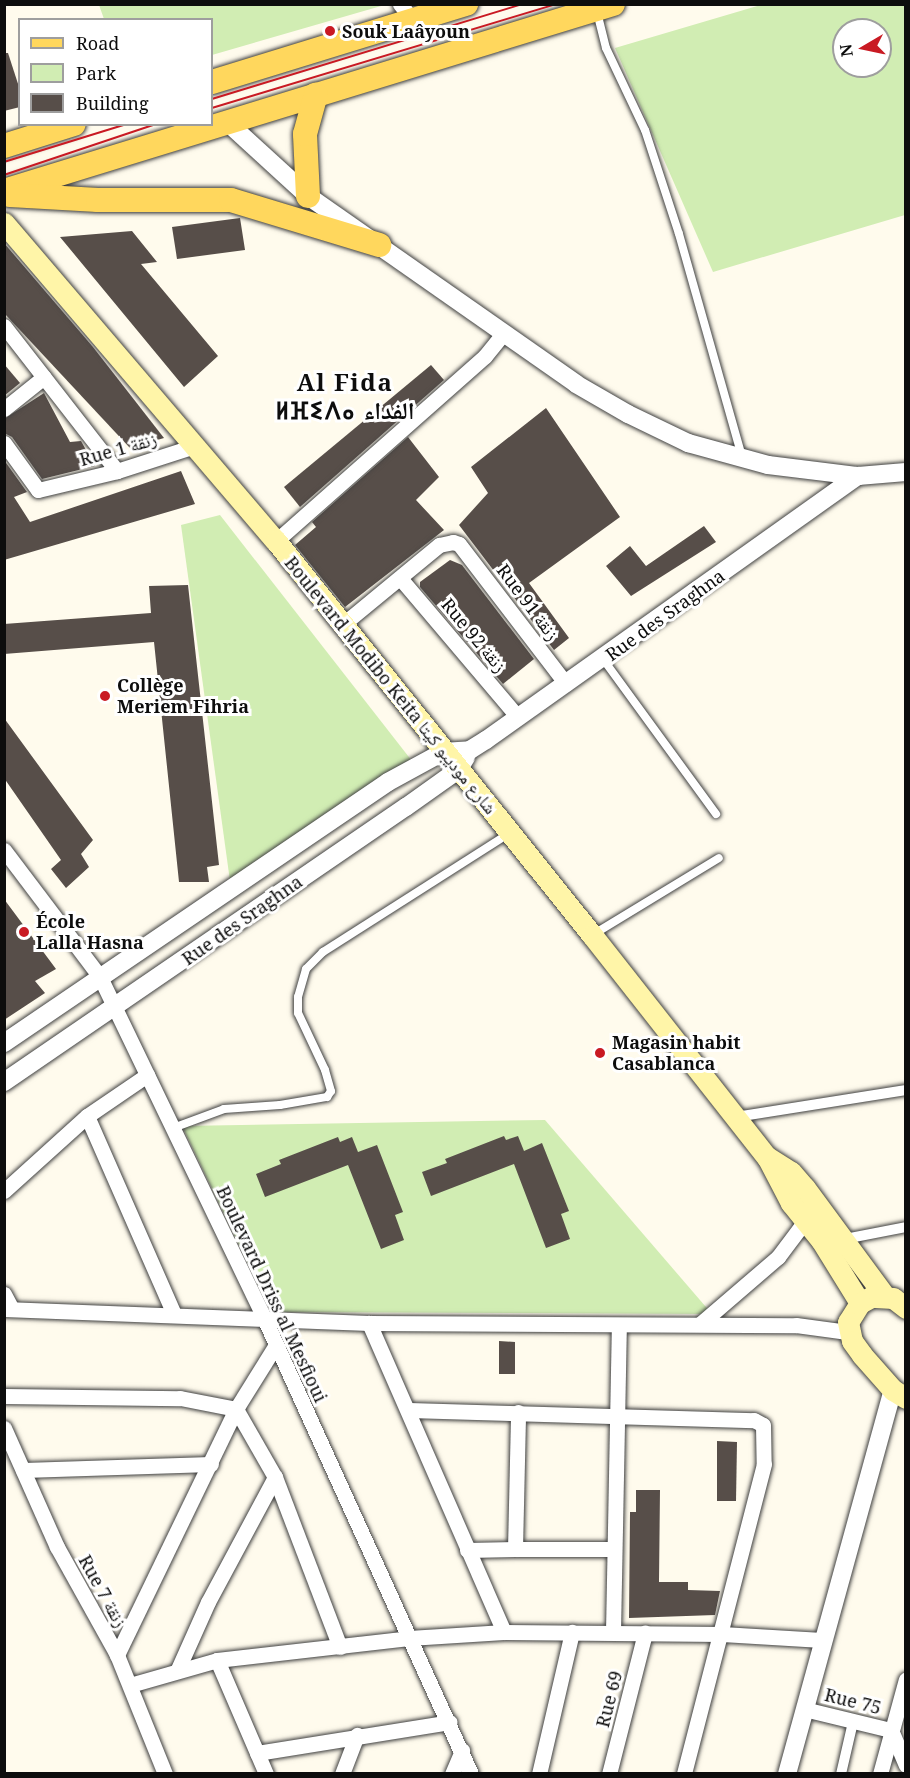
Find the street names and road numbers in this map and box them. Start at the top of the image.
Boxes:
street label: Rue 1 زنقة [77,428,159,470]
street label: Boulevard Modibo Keita شارع موديبو كيتا [280,552,502,818]
street label: Rue 91 زنقة [492,560,564,644]
street label: Rue des Sraghna [601,565,729,665]
street label: Rue 92 زنقة [437,594,511,676]
street label: Rue des Sraghna [178,870,306,970]
street label: Boulevard Driss al Mesfioui [212,1182,332,1406]
street label: Rue 7 زنقة [74,1551,132,1631]
street label: Rue 69 [592,1668,626,1730]
street label: Rue 75 [822,1684,884,1718]

